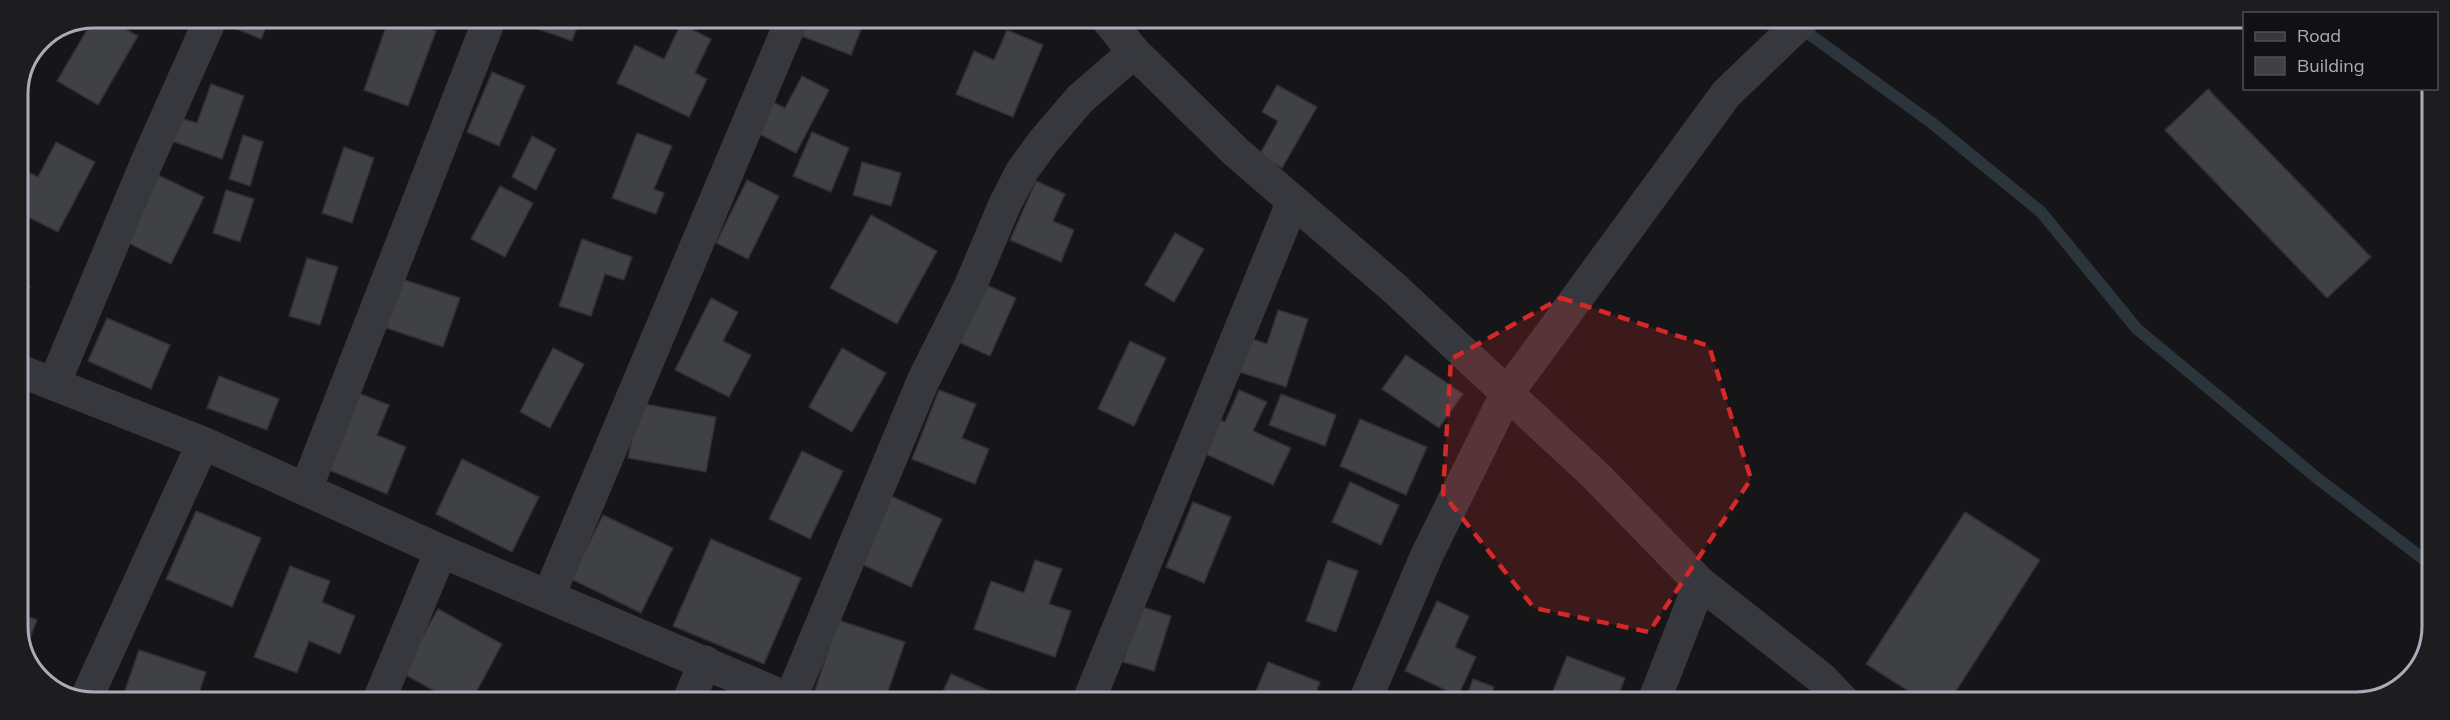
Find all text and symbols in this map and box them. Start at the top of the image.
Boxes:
legend [2243,12,2438,90]
text: Road [2297,24,2341,47]
text: Building [2297,54,2365,77]

